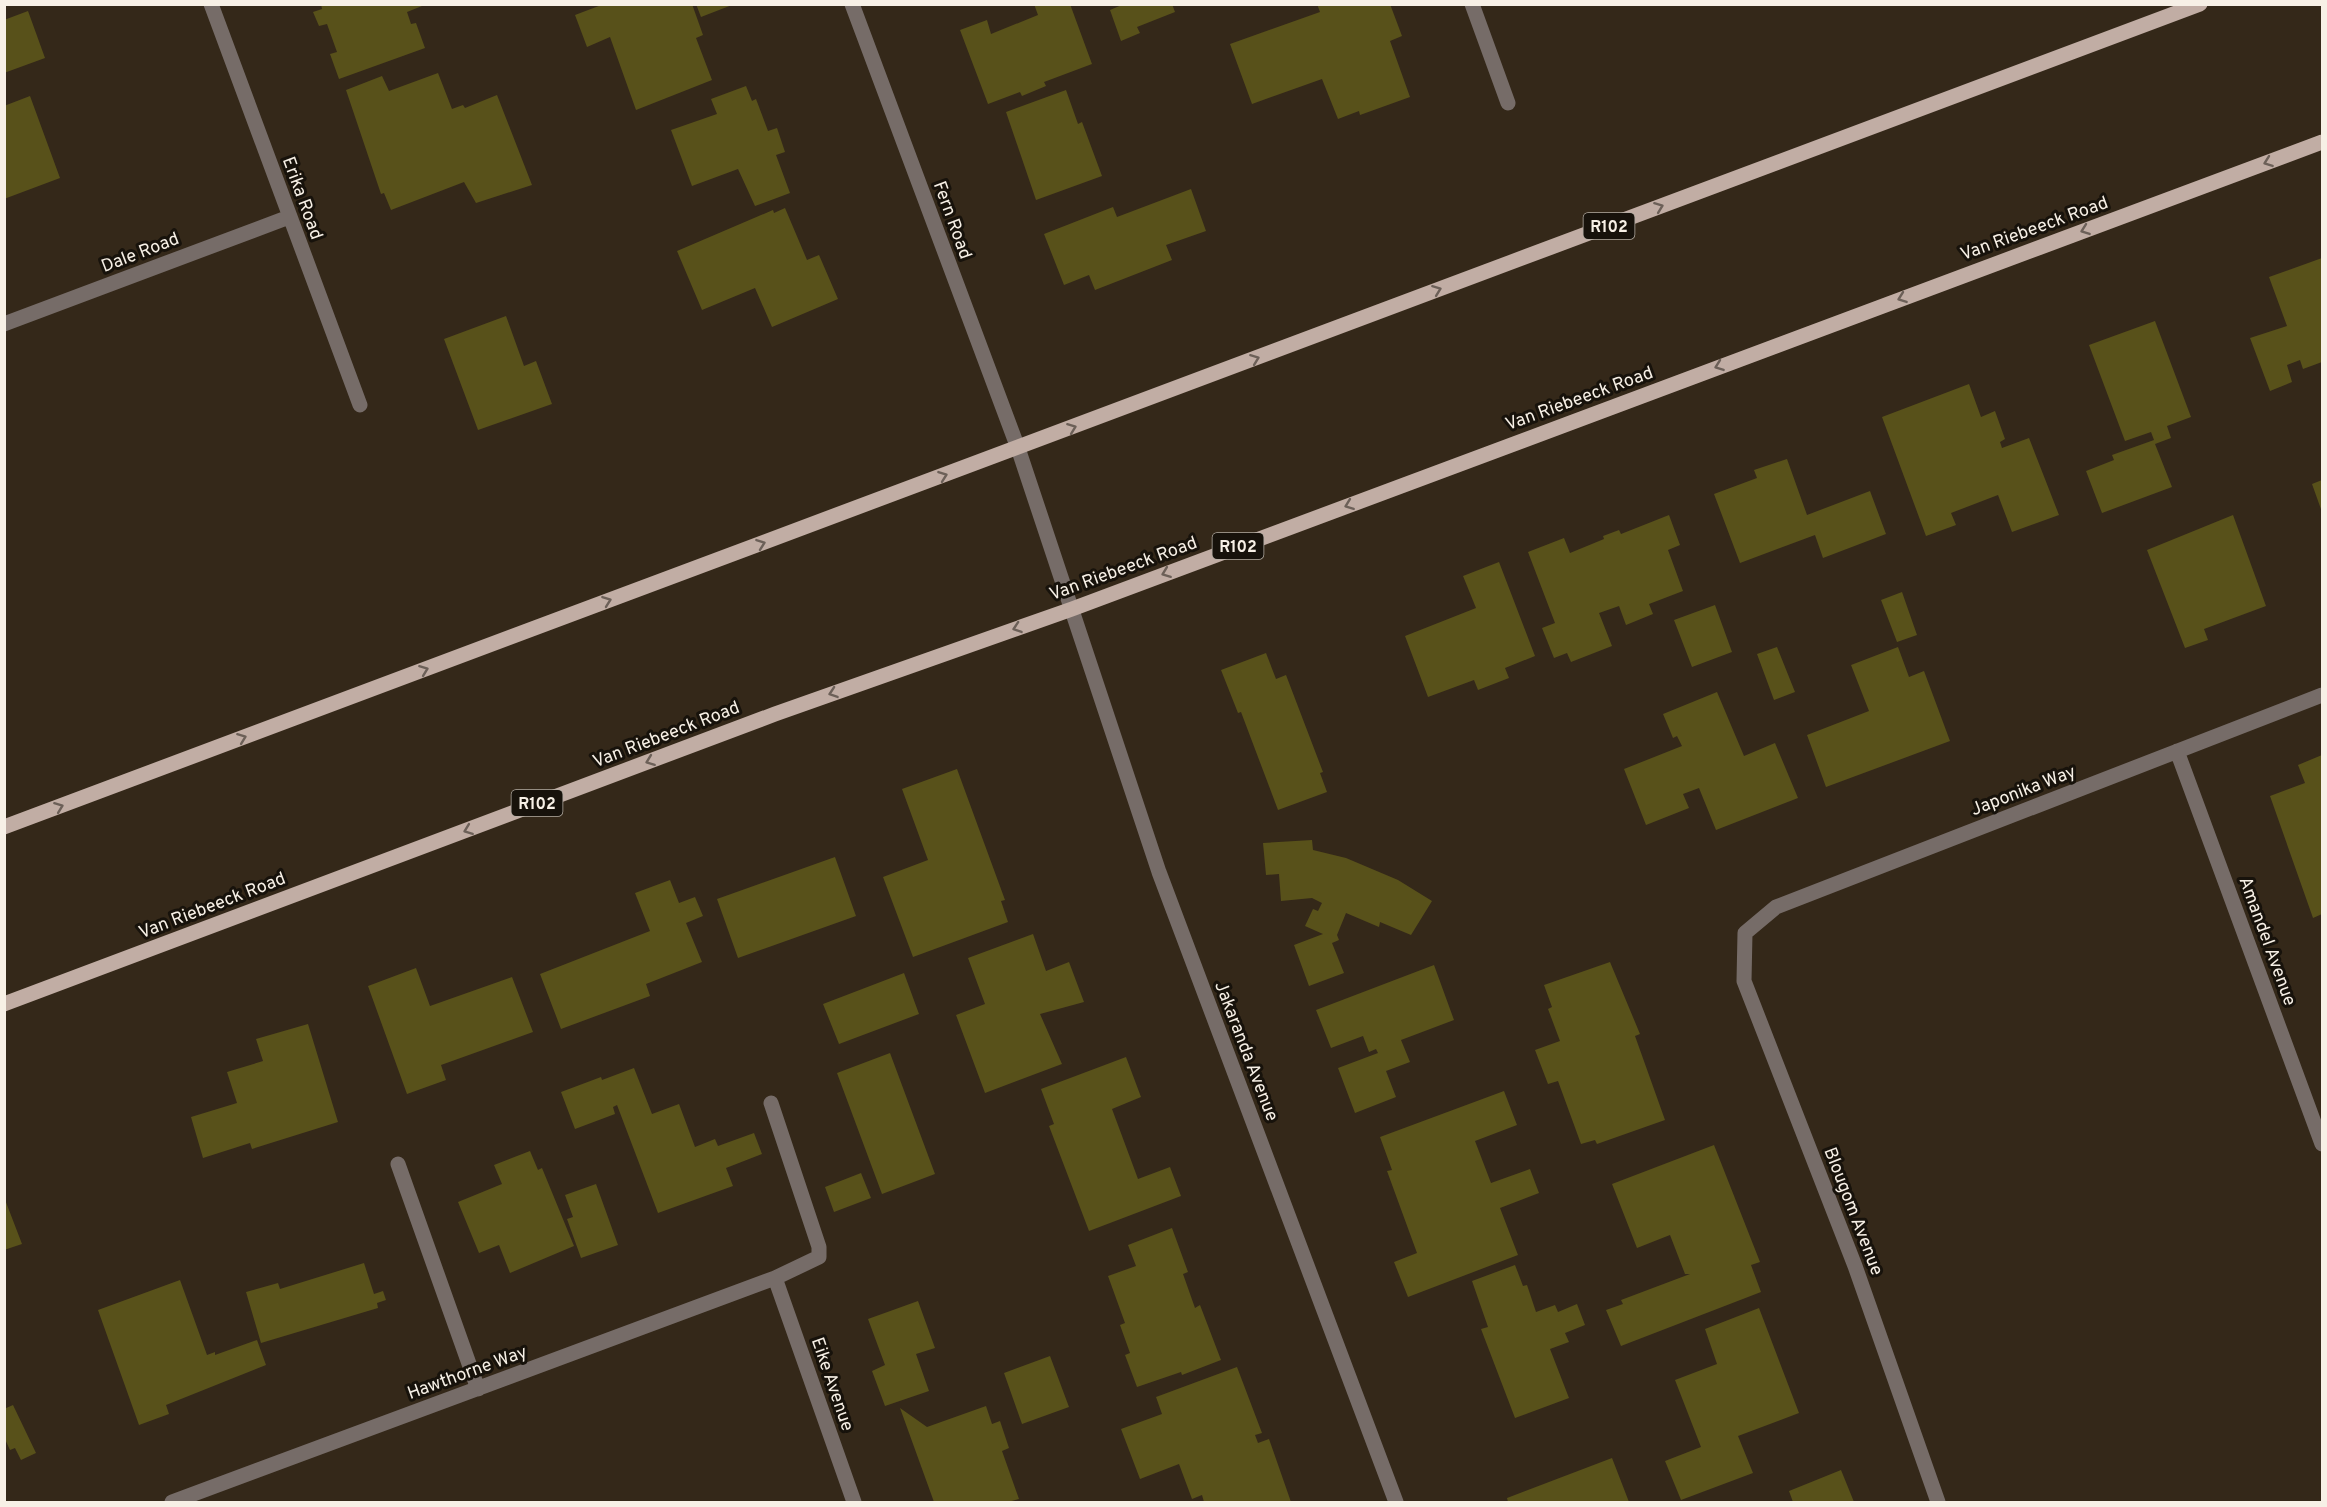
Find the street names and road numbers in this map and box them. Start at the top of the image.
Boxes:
street label: Erika Road [276,154,327,243]
street label: Fern Road [927,178,976,263]
street label: Van Riebeeck Road [1957,192,2112,267]
road number: R102 [1584,213,1634,239]
street label: Dale Road [98,228,183,279]
street label: Van Riebeeck Road [1502,362,1657,437]
street label: Van Riebeeck Road [1046,532,1201,607]
road number: R102 [1212,533,1264,559]
street label: Van Riebeeck Road [590,697,743,774]
street label: Japonika Way [1968,761,2079,822]
road number: R102 [512,790,562,816]
street label: Van Riebeeck Road [136,868,289,945]
street label: Amandel Avenue [2233,874,2301,1009]
street label: Jakaranda Avenue [1208,978,1283,1125]
street label: Blougom Avenue [1818,1144,1888,1279]
street label: Eike Avenue [805,1335,858,1434]
street label: Hawthorne Way [405,1341,531,1406]

